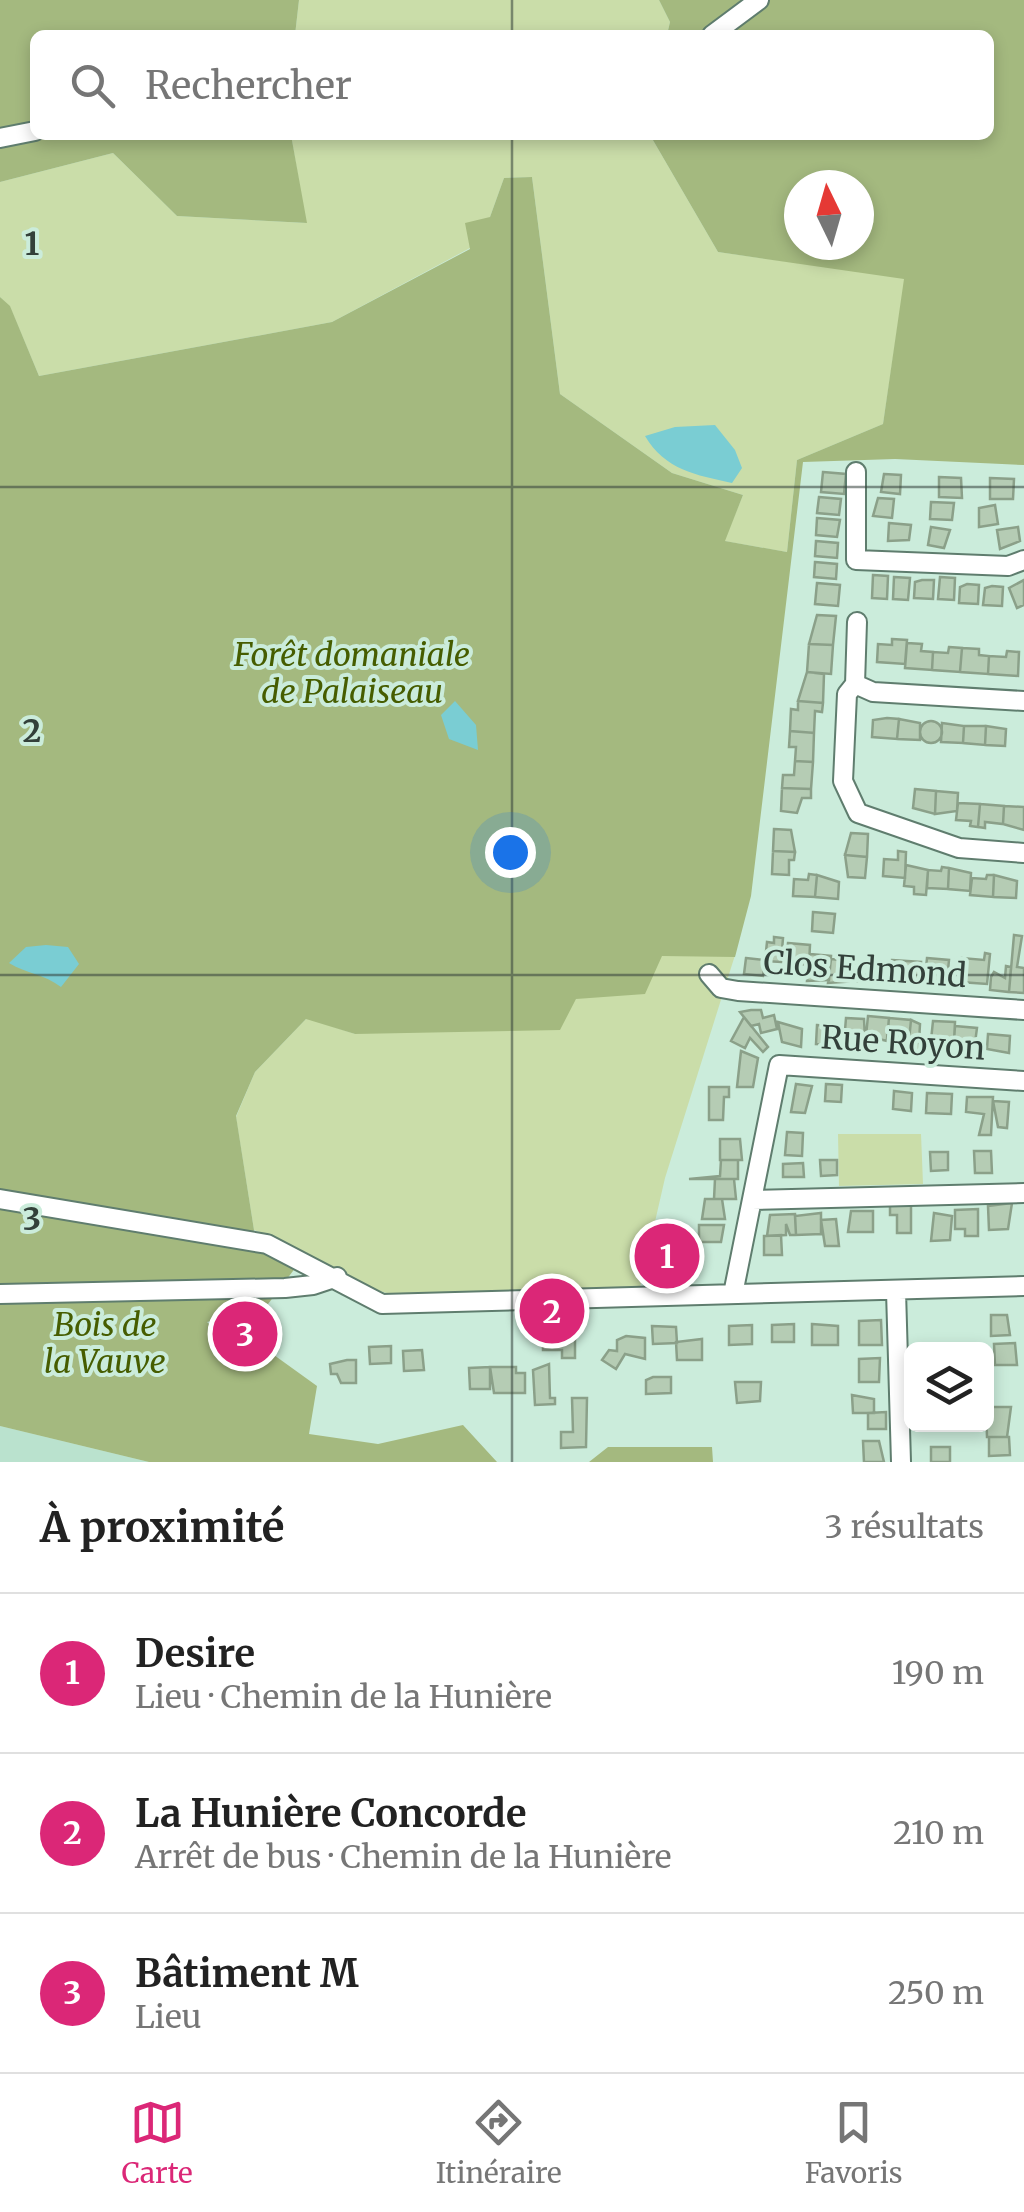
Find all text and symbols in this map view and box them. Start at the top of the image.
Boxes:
search box [30,30,994,140]
icon: search [65,58,120,113]
text: Rechercher [145,62,352,109]
north arrow [784,170,874,260]
text: 1 [25,224,40,264]
park label: Forêt domaniale de Palaiseau [233,635,470,712]
text: 2 [23,711,41,751]
your location [485,827,536,878]
street label: Clos Edmond [762,942,968,996]
street label: Rue Royon [820,1017,986,1069]
text: 3 [23,1199,41,1239]
pin: 1 [634,1218,700,1294]
pin: 2 [520,1274,584,1348]
pin: 3 [212,1296,278,1372]
park label: Bois de la Vauve [44,1305,166,1382]
map controls [904,1342,994,1432]
button: layers [904,1342,994,1432]
text: À proximité [40,1501,284,1553]
text: 3 résultats [825,1507,984,1547]
text: Desire [135,1630,255,1677]
text: 1 [65,1653,80,1693]
text: 190 m [892,1653,984,1693]
text: Lieu · Chemin de la Hunière [135,1677,552,1717]
text: La Hunière Concorde [135,1790,527,1837]
text: 2 [63,1813,82,1853]
text: 210 m [893,1813,984,1853]
text: Arrêt de bus · Chemin de la Hunière [135,1837,672,1877]
text: Bâtiment M [135,1950,359,1997]
text: 3 [63,1973,82,2013]
text: 250 m [888,1973,984,2013]
text: Lieu [135,1997,202,2037]
tab: Carte [122,2095,193,2191]
tab: Itinéraire [436,2095,562,2191]
tab: Favoris [805,2095,902,2191]

